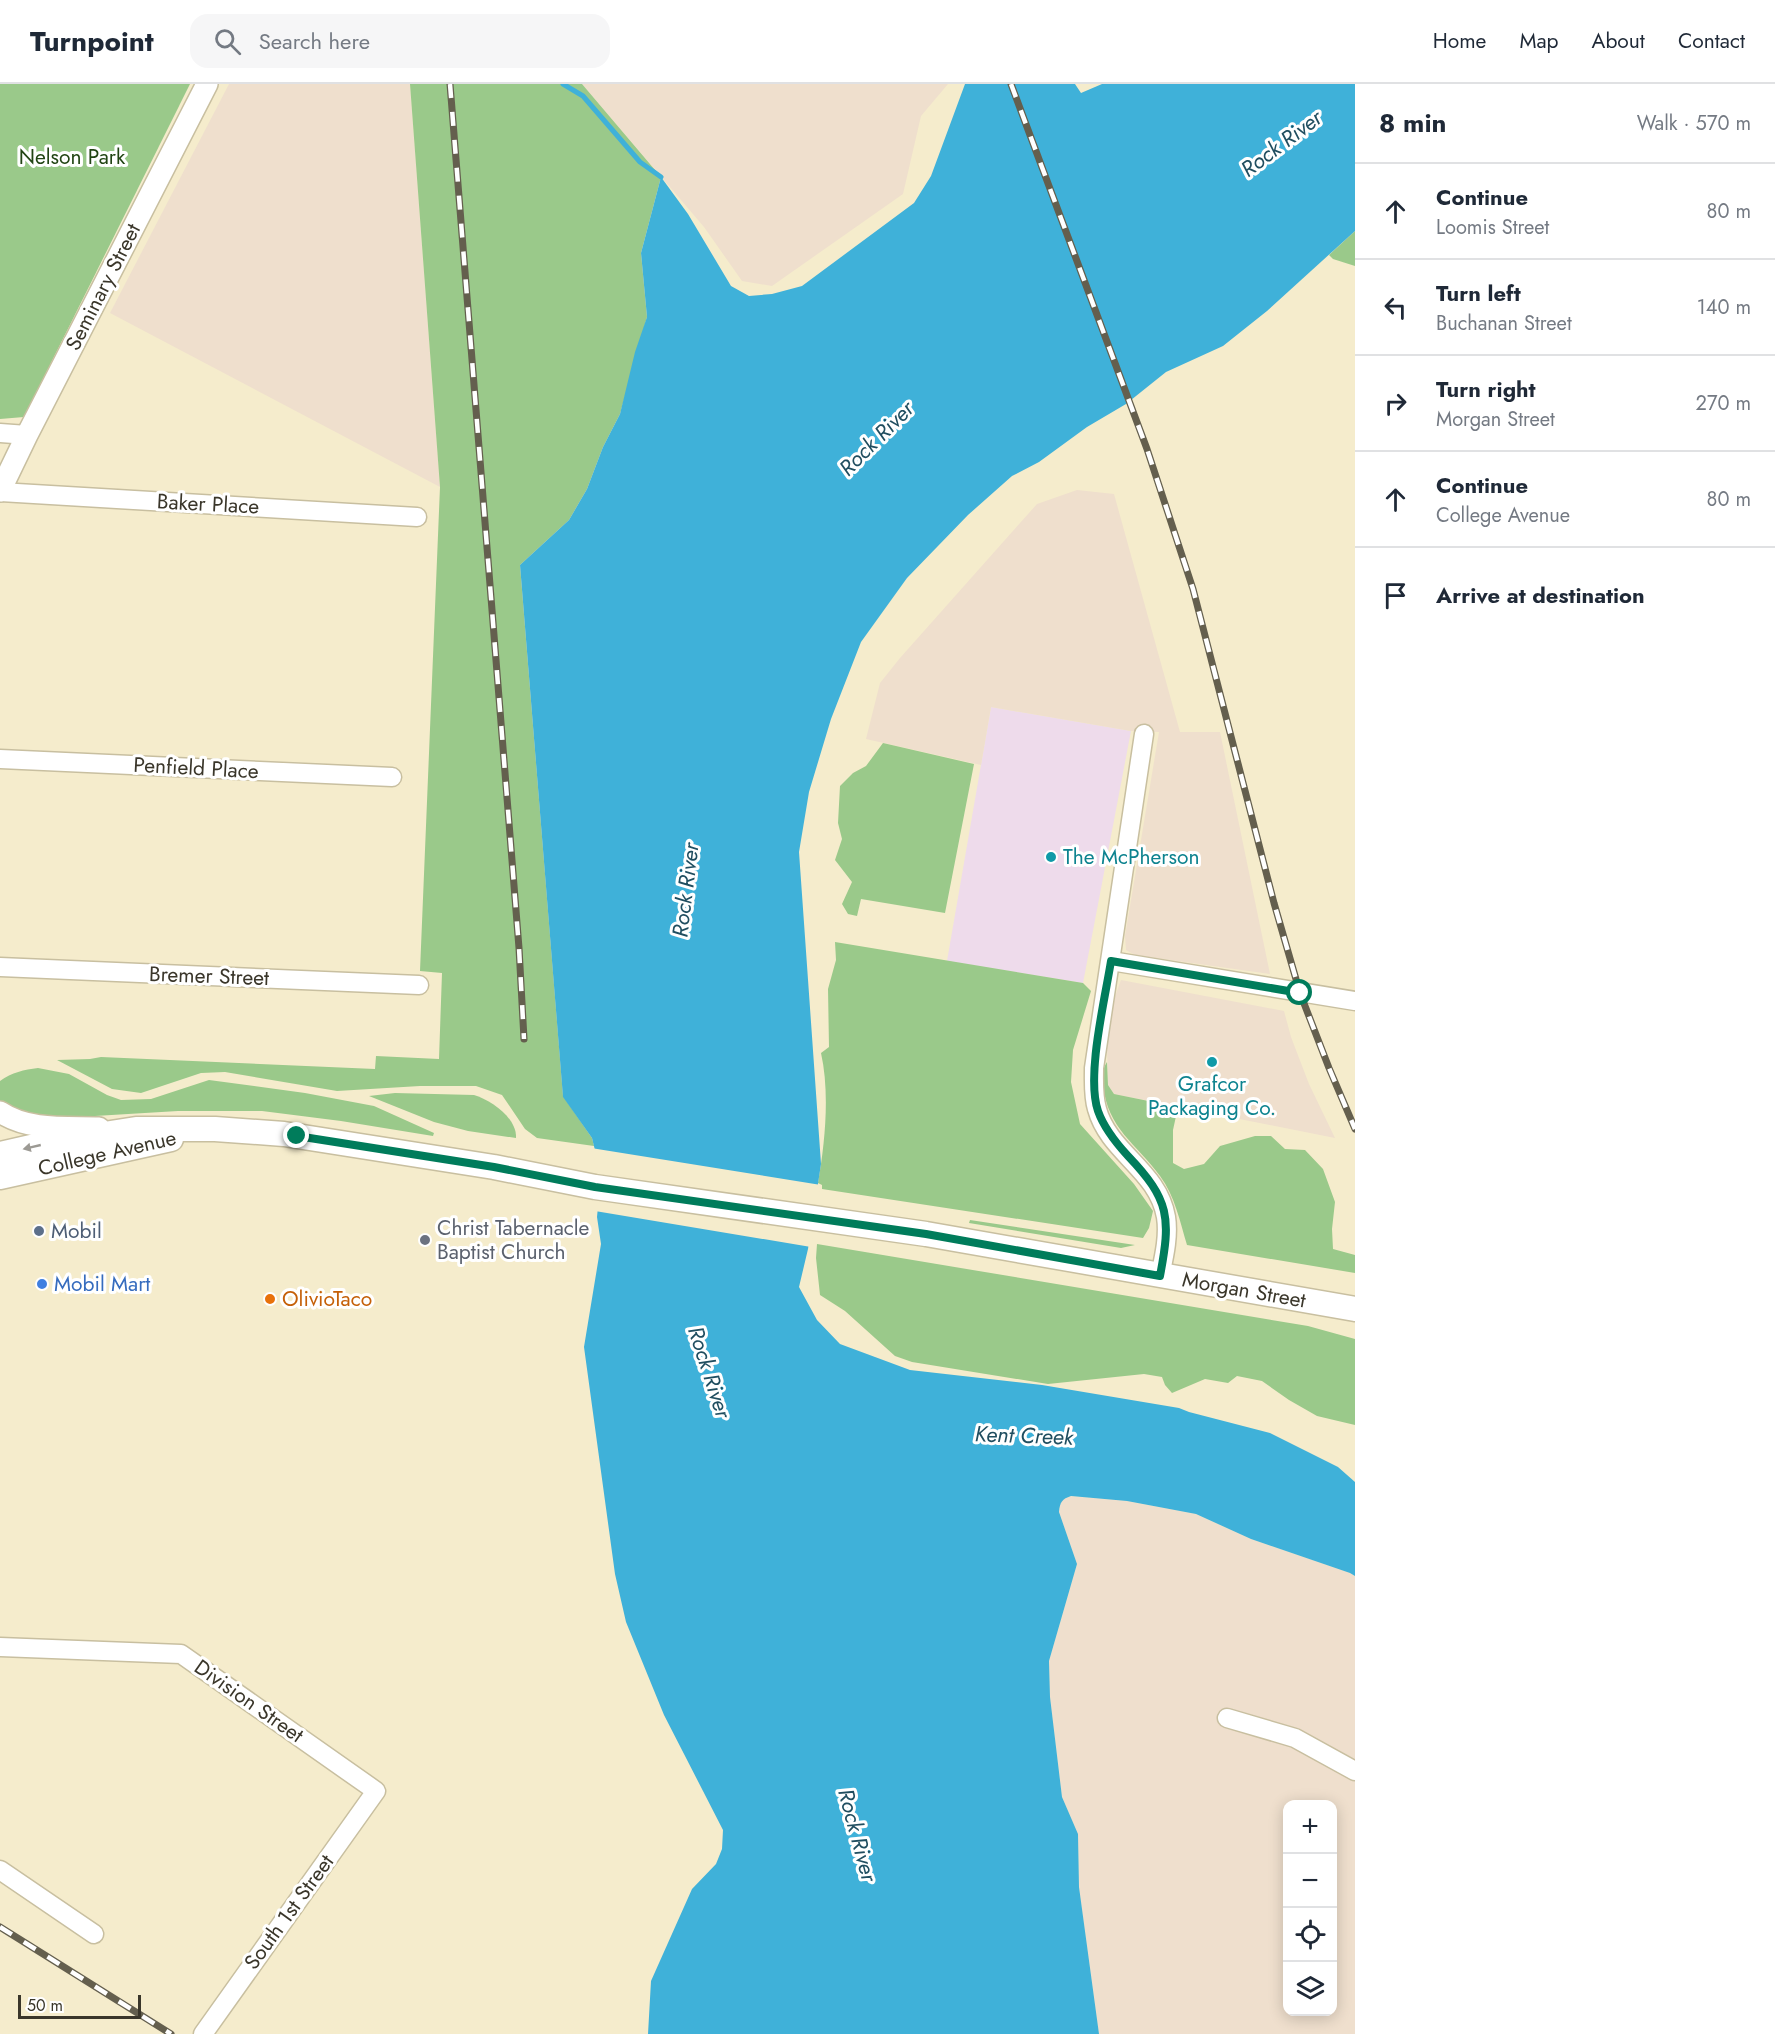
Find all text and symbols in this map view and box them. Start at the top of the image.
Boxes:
search box [190,14,610,68]
text: Turnpoint [30,21,154,62]
icon: search [211,25,244,58]
text: Search here [259,25,370,57]
text: Home [1433,26,1486,56]
text: Map [1519,26,1559,56]
text: About [1592,26,1645,56]
text: Contact [1678,26,1745,56]
water label: Rock River [1234,101,1330,184]
text: 8 min [1379,104,1447,142]
text: Walk · 570 m [1637,109,1751,138]
park label: Nelson Park [19,142,126,172]
text: Continue [1436,181,1528,213]
icon: ahead [1379,195,1412,228]
text: 80 m [1706,197,1751,226]
text: Loomis Street [1436,213,1549,242]
street label: Seminary Street [58,218,148,356]
text: Turn left [1436,277,1521,309]
icon: left [1379,291,1412,324]
text: 140 m [1697,293,1751,322]
text: Buchanan Street [1436,309,1572,338]
text: Turn right [1436,373,1536,405]
icon: right [1379,387,1412,420]
text: 270 m [1696,389,1751,418]
water label: Rock River [831,392,922,483]
text: Morgan Street [1436,405,1555,434]
text: Continue [1436,469,1528,501]
icon: ahead [1379,483,1412,516]
text: 80 m [1706,485,1751,514]
street label: Baker Place [156,486,260,522]
text: College Avenue [1436,501,1570,530]
icon: arrive [1379,579,1412,612]
text: Arrive at destination [1436,579,1645,611]
street label: Penfield Place [133,750,260,786]
water label: Rock River [663,839,707,939]
place label: The McPherson [1063,842,1199,872]
marker: The McPherson [1044,850,1058,864]
street label: Bremer Street [148,959,270,993]
route start [1286,979,1312,1005]
marker: Grafcor Packaging Co. [1205,1055,1219,1069]
place label: Grafcor Packaging Co. [1148,1069,1276,1123]
route end [283,1122,309,1148]
street label: College Avenue [35,1123,179,1183]
one-way arrow [23,1143,41,1153]
place label: Christ Tabernacle Baptist Church [437,1213,590,1267]
place label: Mobil [51,1216,102,1246]
marker: Mobil [32,1224,46,1238]
marker: Christ Tabernacle Baptist Church [418,1233,432,1247]
street label: Morgan Street [1180,1264,1308,1316]
place label: Mobil Mart [54,1269,150,1299]
marker: Mobil Mart [35,1277,49,1291]
place label: OlivioTaco [282,1284,372,1314]
marker: OlivioTaco [263,1292,277,1306]
water label: Rock River [680,1322,740,1424]
water label: Kent Creek [974,1417,1075,1453]
street label: Division Street [188,1652,310,1750]
water label: Rock River [830,1785,886,1886]
map controls [1283,1800,1337,2016]
button: + [1283,1800,1337,1854]
street label: South 1st Street [237,1848,341,1976]
button: − [1283,1854,1337,1908]
button: locate [1283,1908,1337,1962]
button: layers [1283,1962,1337,2016]
scale bar [18,1992,141,2020]
text: 50 m [27,1994,63,2017]

